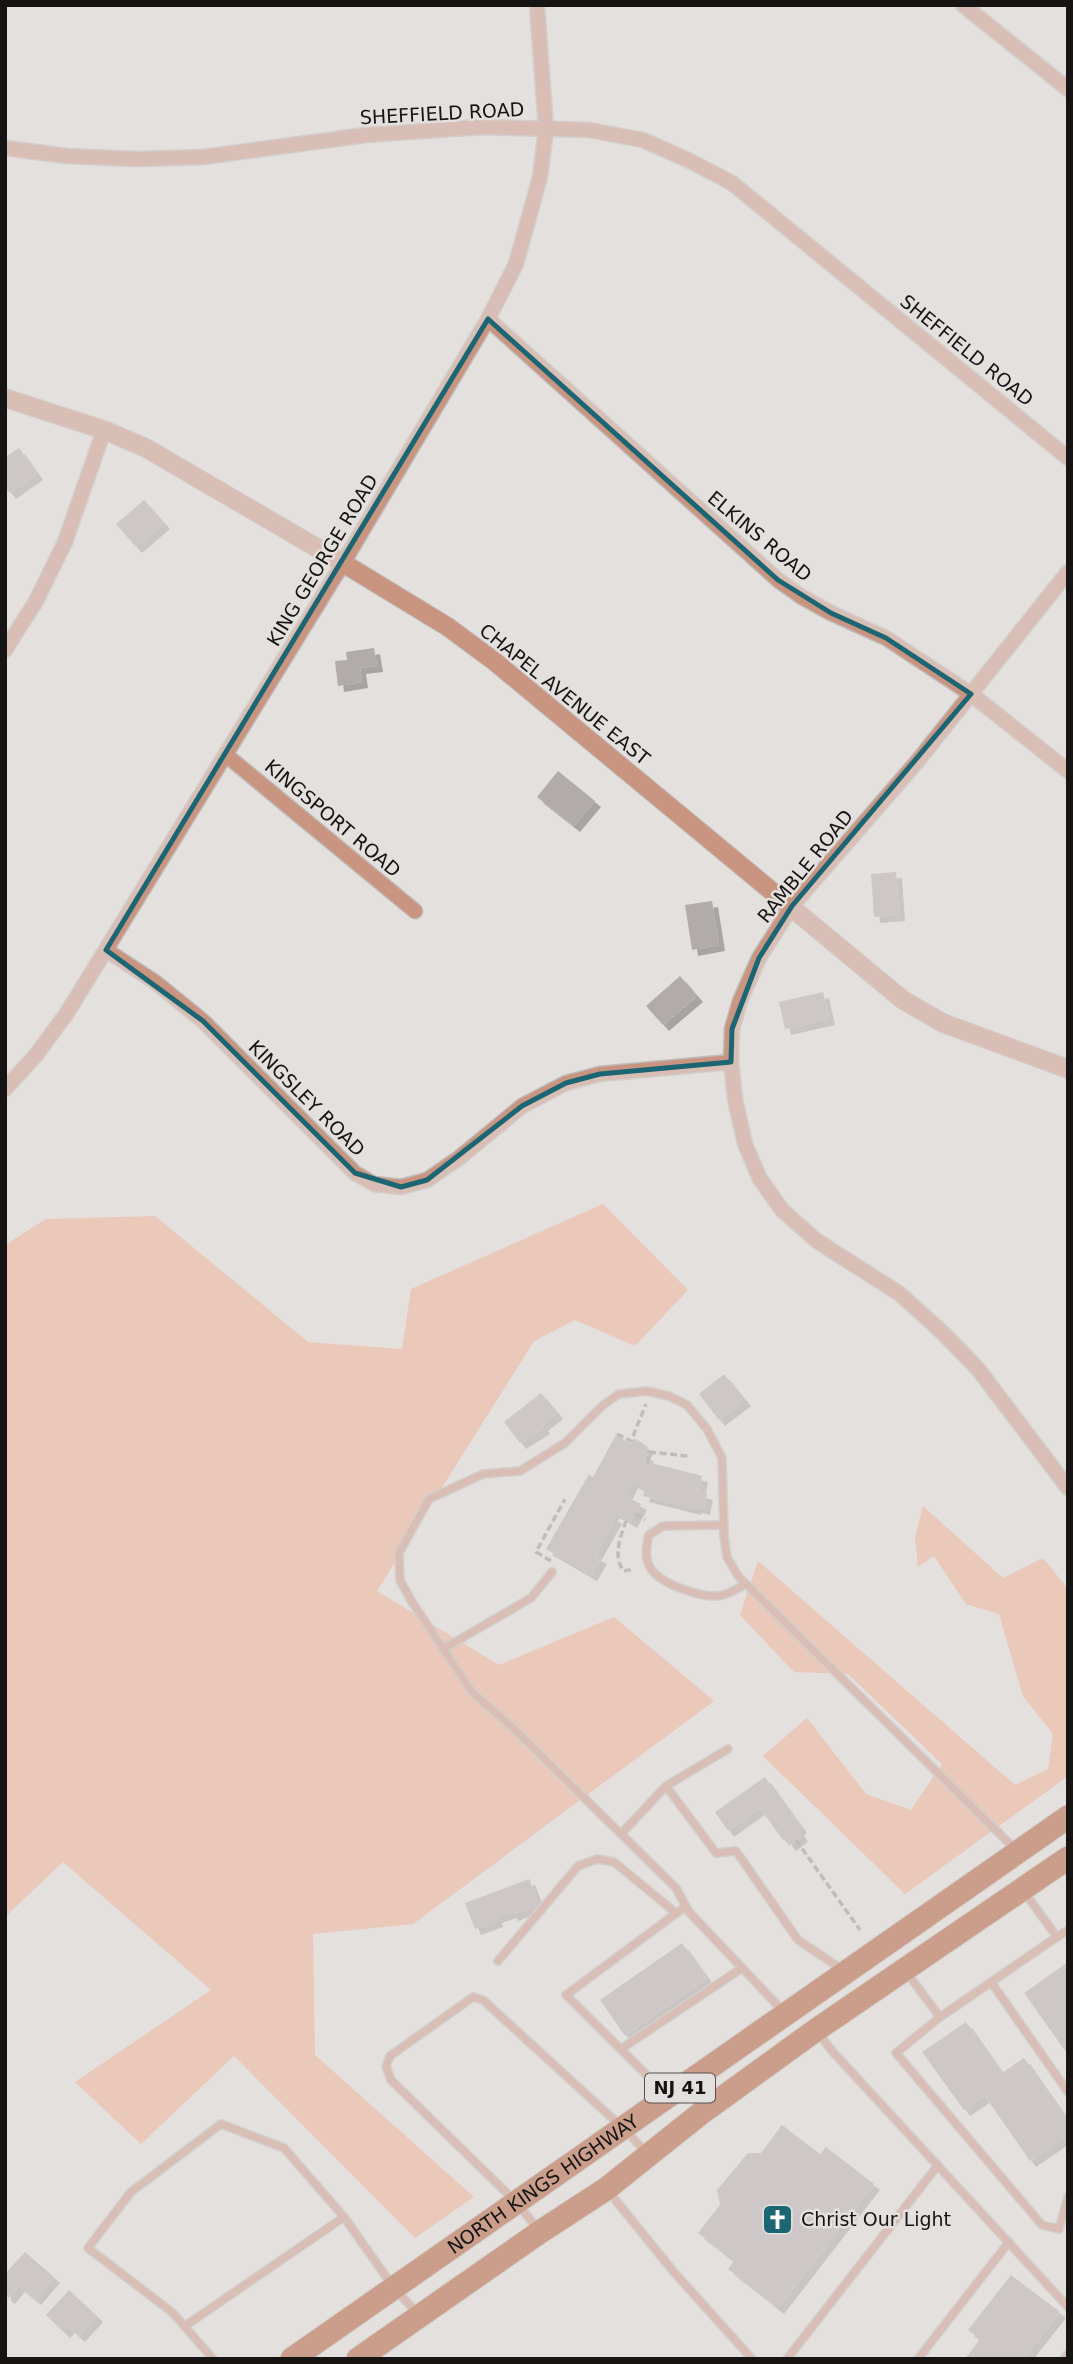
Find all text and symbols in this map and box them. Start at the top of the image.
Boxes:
street label: SHEFFIELD ROAD [359,98,525,128]
street label: SHEFFIELD ROAD [896,290,1038,410]
street label: KING GEORGE ROAD [262,470,382,650]
street label: ELKINS ROAD [704,486,816,586]
street label: CHAPEL AVENUE EAST [476,619,655,770]
street label: KINGSPORT ROAD [261,755,405,881]
street label: RAMBLE ROAD [753,805,857,927]
street label: KINGSLEY ROAD [245,1036,369,1160]
road number: NJ 41 [645,2074,715,2102]
street label: NORTH KINGS HIGHWAY [443,2109,643,2258]
church icon: Christ Our Light [761,2202,795,2236]
place label: Christ Our Light [801,2208,951,2230]

